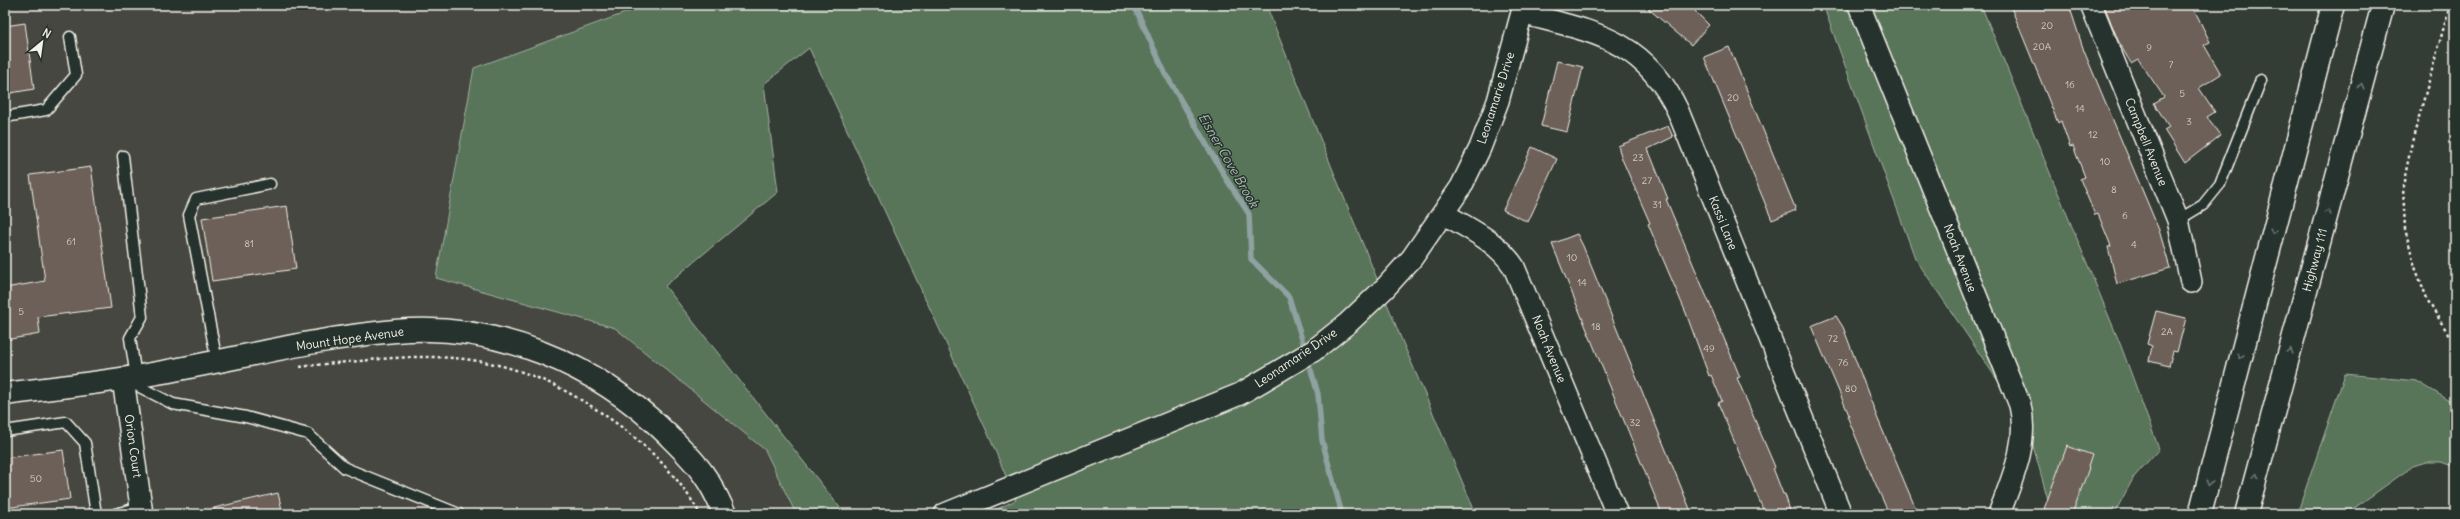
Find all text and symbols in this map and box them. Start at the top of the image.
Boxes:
house number: 20 [2041,19,2053,32]
north arrow [22,22,62,62]
text: N [40,25,54,41]
house number: 20A [2033,40,2052,53]
house number: 9 [2146,41,2152,54]
street label: Leonamarie Drive [1474,50,1517,146]
house number: 7 [2169,58,2174,71]
house number: 16 [2065,78,2075,91]
one-way arrow [2357,83,2365,90]
house number: 5 [2179,87,2185,100]
house number: 20 [1727,91,1739,104]
street label: Campbell Avenue [2122,96,2171,188]
house number: 14 [2075,102,2085,115]
water label: Eisner Cove Brook [1195,110,1263,212]
house number: 3 [2186,115,2192,128]
house number: 12 [2088,128,2098,141]
house number: 23 [1632,151,1644,164]
house number: 10 [2100,155,2110,168]
house number: 27 [1642,174,1652,187]
house number: 8 [2111,183,2117,196]
street label: Kassi Lane [1706,193,1741,252]
house number: 31 [1652,198,1662,211]
house number: 6 [2122,209,2128,222]
one-way arrow [2323,209,2332,216]
street label: Noah Avenue [1941,222,1980,294]
one-way arrow [2269,227,2278,234]
street label: Highway 111 [2299,227,2330,293]
house number: 61 [66,235,76,248]
house number: 81 [244,237,254,250]
house number: 4 [2131,238,2137,251]
house number: 10 [1567,251,1577,264]
house number: 14 [1577,276,1587,289]
house number: 5 [18,305,24,318]
street label: Noah Avenue [1529,313,1570,385]
house number: 18 [1591,320,1601,333]
street label: Mount Hope Avenue [295,324,405,354]
street label: Leonamarie Drive [1252,325,1340,391]
house number: 2A [2161,325,2174,338]
house number: 72 [1828,332,1839,345]
house number: 49 [1703,342,1715,355]
one-way arrow [2286,348,2294,354]
one-way arrow [2237,353,2245,360]
house number: 76 [1838,356,1848,369]
house number: 80 [1845,382,1857,395]
street label: Orion Court [122,413,145,479]
house number: 32 [1629,416,1641,429]
house number: 50 [30,472,42,485]
one-way arrow [2251,473,2260,480]
one-way arrow [2205,479,2213,486]

